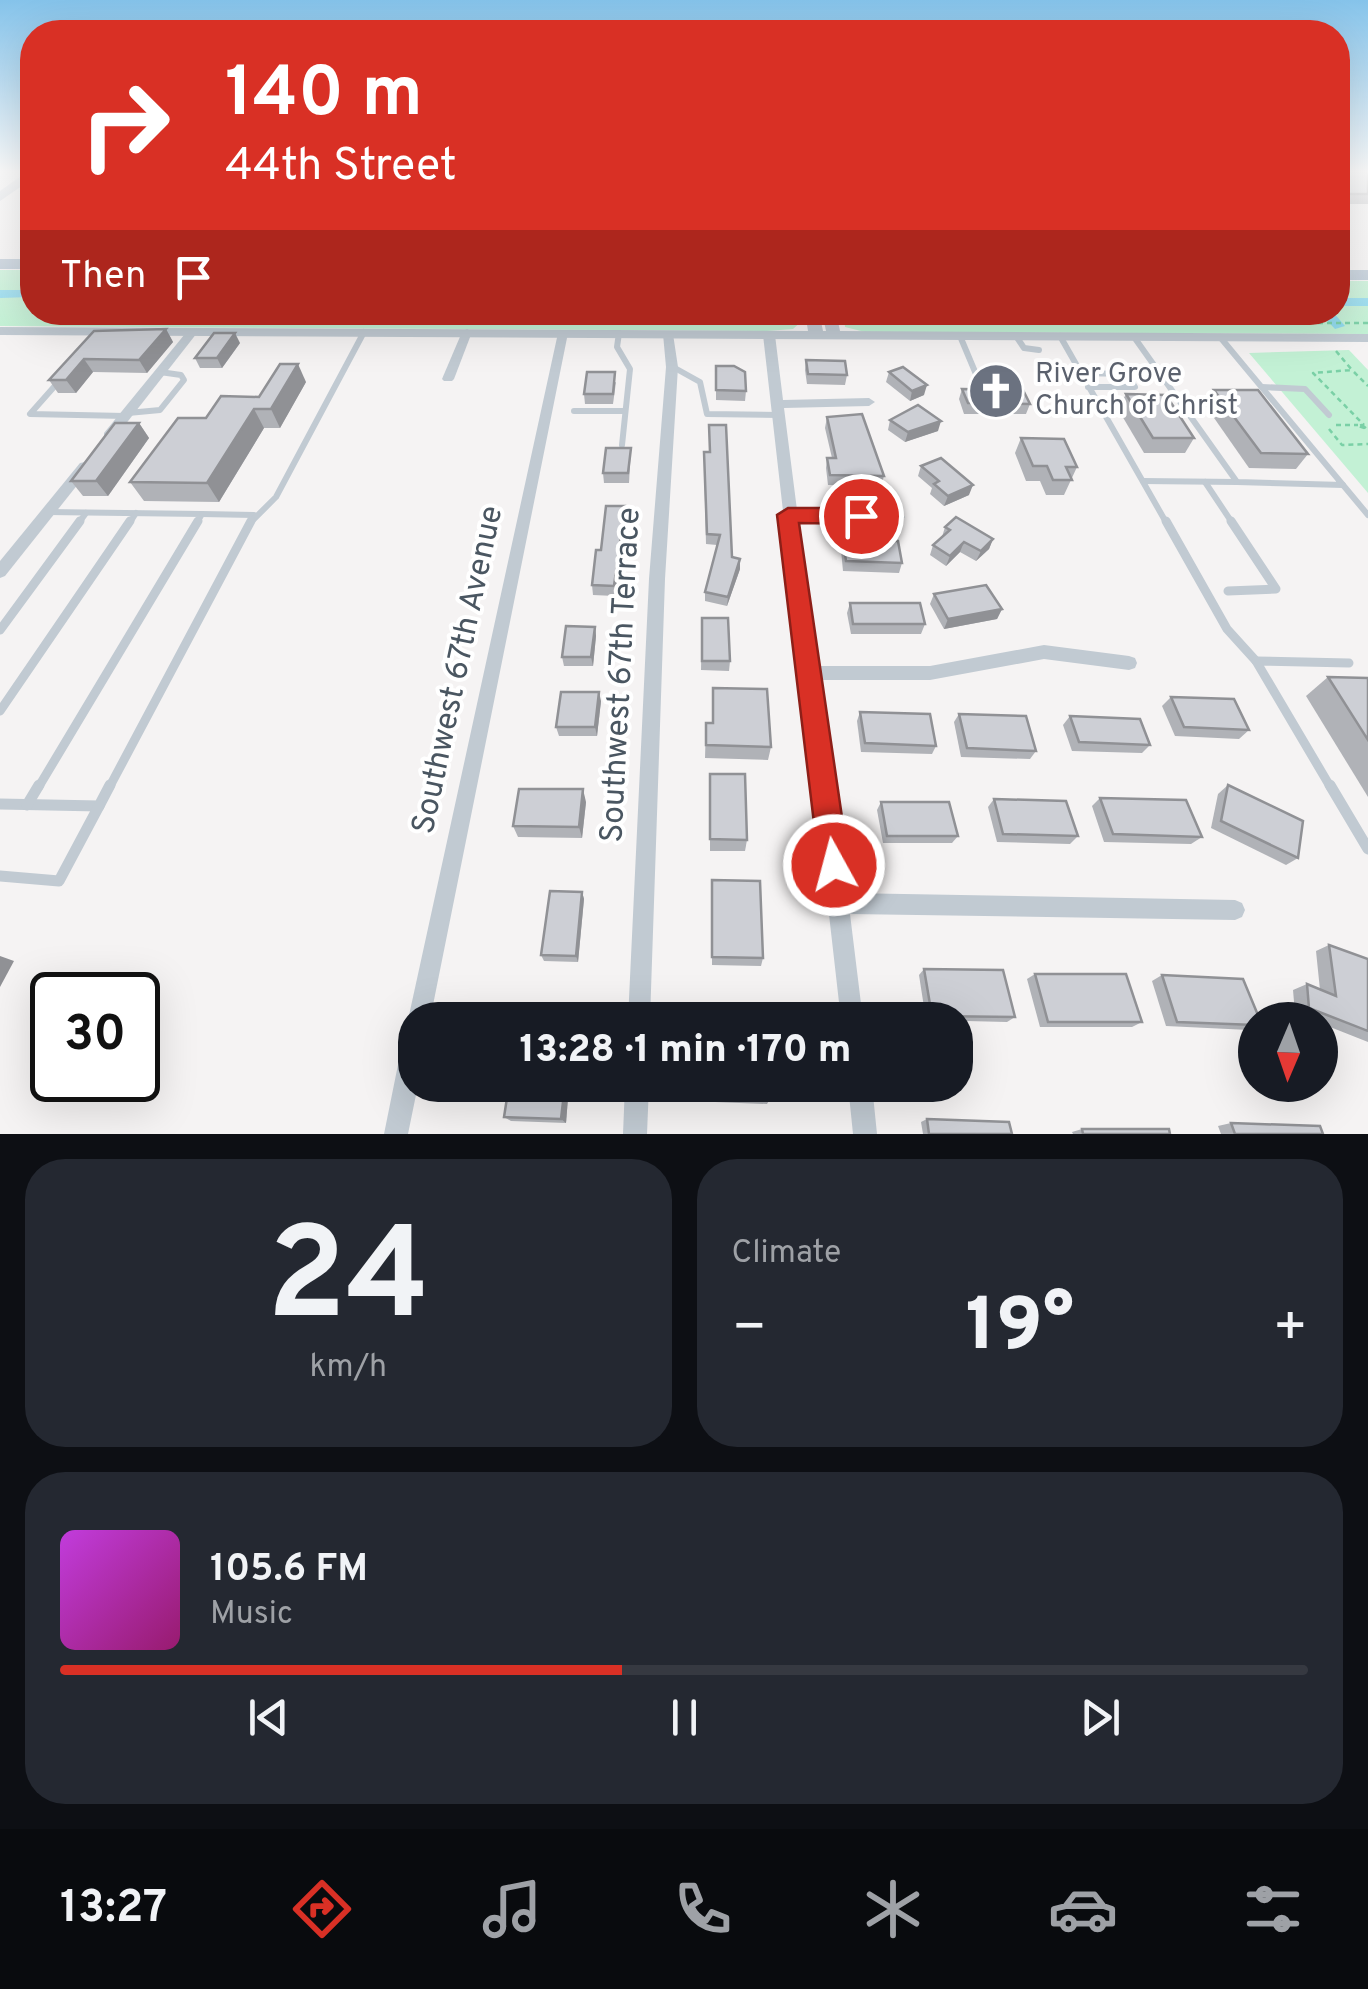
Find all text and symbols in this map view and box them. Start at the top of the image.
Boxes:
text: 140 m [225,52,423,141]
icon: right [60,60,190,190]
text: 44th Street [225,139,457,196]
icon: arrive [166,250,221,305]
text: Then [60,253,146,302]
place label: River Grove Church of Christ [1035,357,1238,425]
church icon: River Grove Church of Christ [966,361,1026,421]
pin [819,474,904,559]
icon: arrive [834,489,889,544]
street label: Southwest 67th Avenue [405,502,513,838]
street label: Southwest 67th Terrace [593,506,651,844]
position arrow [782,813,886,917]
speed limit sign: 30 [30,972,160,1102]
north arrow [1238,1002,1338,1102]
map controls [1238,1002,1338,1102]
text: 13:28 · 1 min · 170 m [520,1027,851,1076]
text: 24 [267,1200,430,1365]
text: Climate [732,1234,841,1274]
text: 19° [965,1282,1074,1377]
text: − [732,1295,767,1365]
text: + [1273,1295,1308,1365]
text: km/h [309,1348,387,1388]
text: 105.6 FM [210,1546,368,1595]
text: Music [210,1595,293,1635]
icon: previous [241,1690,296,1745]
icon: pause [657,1690,712,1745]
icon: next [1073,1690,1128,1745]
icon: directions [287,1874,357,1944]
icon: music [477,1874,547,1944]
icon: phone [668,1874,738,1944]
icon: climate [858,1874,928,1944]
icon: car [1048,1874,1118,1944]
icon: filters [1238,1874,1308,1944]
text: 13:27 [60,1881,167,1938]

